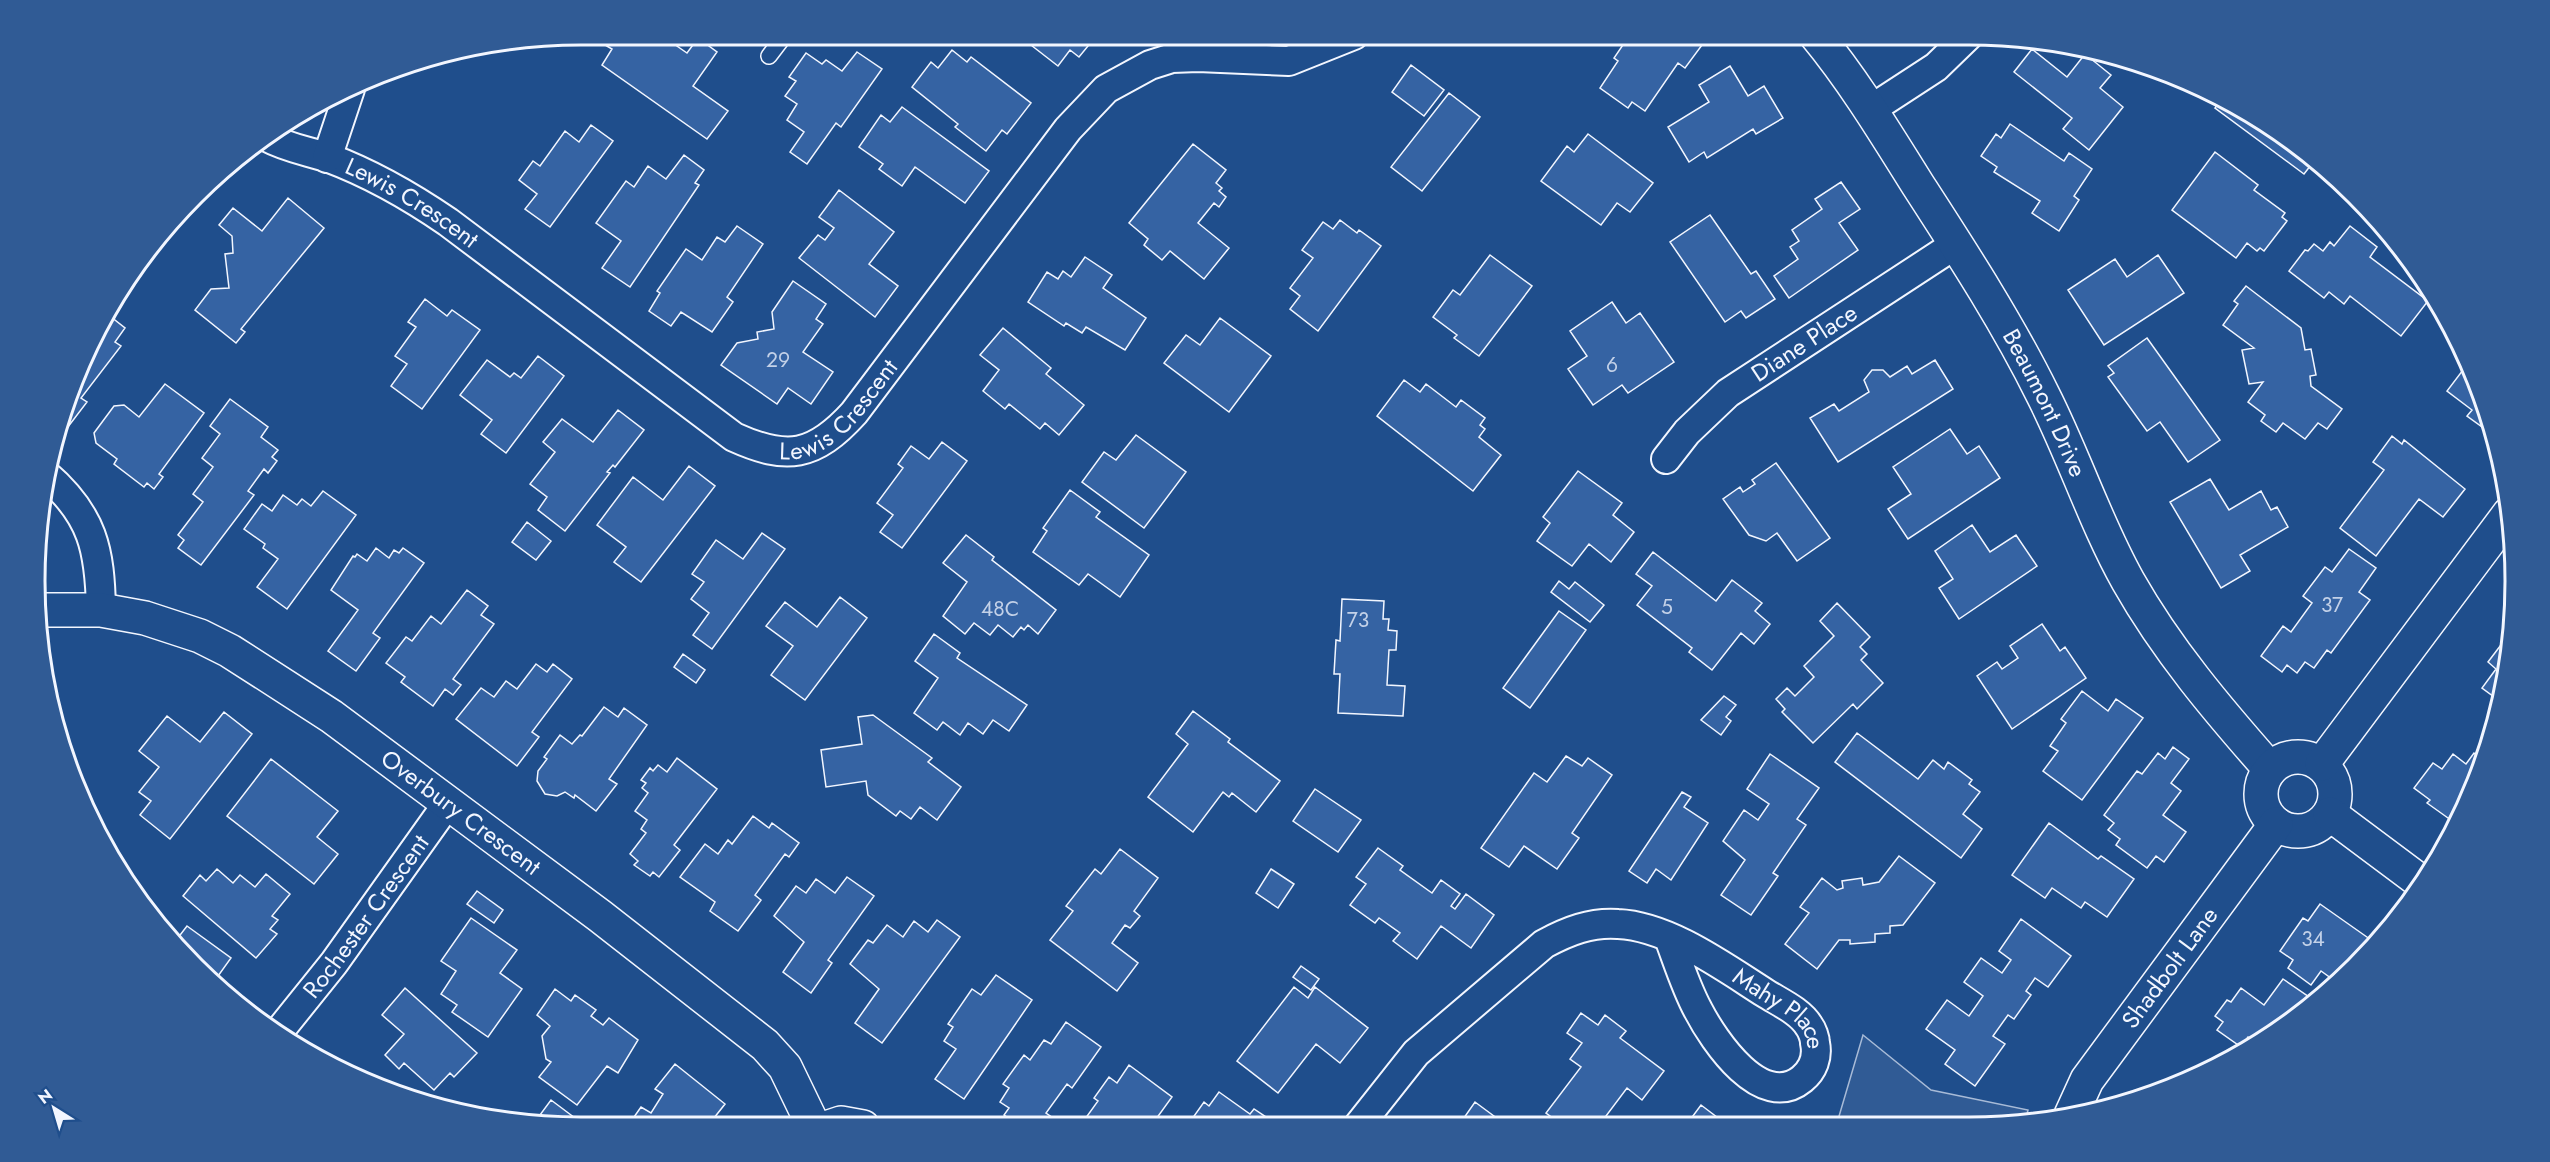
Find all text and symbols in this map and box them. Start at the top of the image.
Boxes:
street label: Lewis Crescent [340,149,487,256]
street label: Diane Place [1744,295,1864,390]
street label: Beaumont Drive [1994,322,2096,482]
house number: 29 [766,345,790,375]
house number: 6 [1606,350,1618,380]
street label: Lewis Crescent [779,351,906,469]
house number: 37 [2321,590,2343,620]
house number: 5 [1661,592,1673,622]
house number: 48C [981,594,1019,624]
house number: 73 [1347,605,1369,635]
street label: Overbury Crescent [374,741,549,884]
street label: Rochester Crescent [294,827,437,1006]
street label: Shadbolt Lane [2113,899,2226,1036]
house number: 34 [2301,924,2325,954]
street label: Mahy Place [1726,959,1833,1049]
north arrow [24,1078,84,1138]
text: N [33,1083,57,1109]

